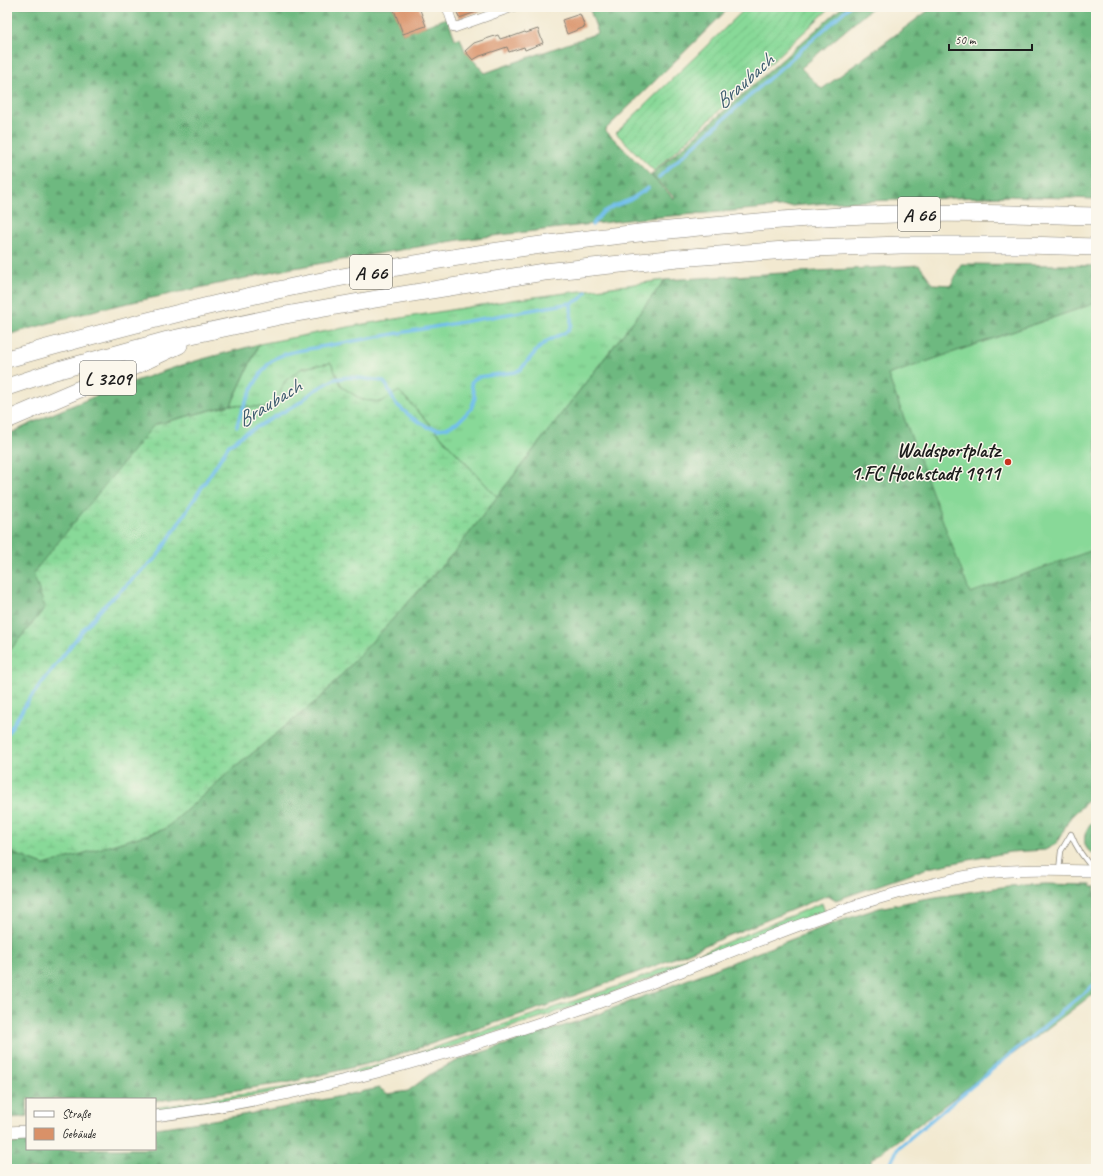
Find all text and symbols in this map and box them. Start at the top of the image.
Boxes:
scale bar [949,26,1032,52]
text: 50 m [955,32,977,48]
water label: Braubach [709,46,781,114]
road number: A 66 [898,197,940,231]
road number: A 66 [350,255,392,289]
road number: L 3209 [80,361,136,395]
water label: Braubach [232,372,308,433]
place label: Waldsportplatz 1.FC Hochstadt 1911 [851,438,1003,486]
marker: Waldsportplatz 1.FC Hochstadt 1911 [1003,457,1013,467]
legend [26,1098,156,1150]
text: Straße [62,1106,91,1122]
text: Gebäude [62,1126,96,1142]

